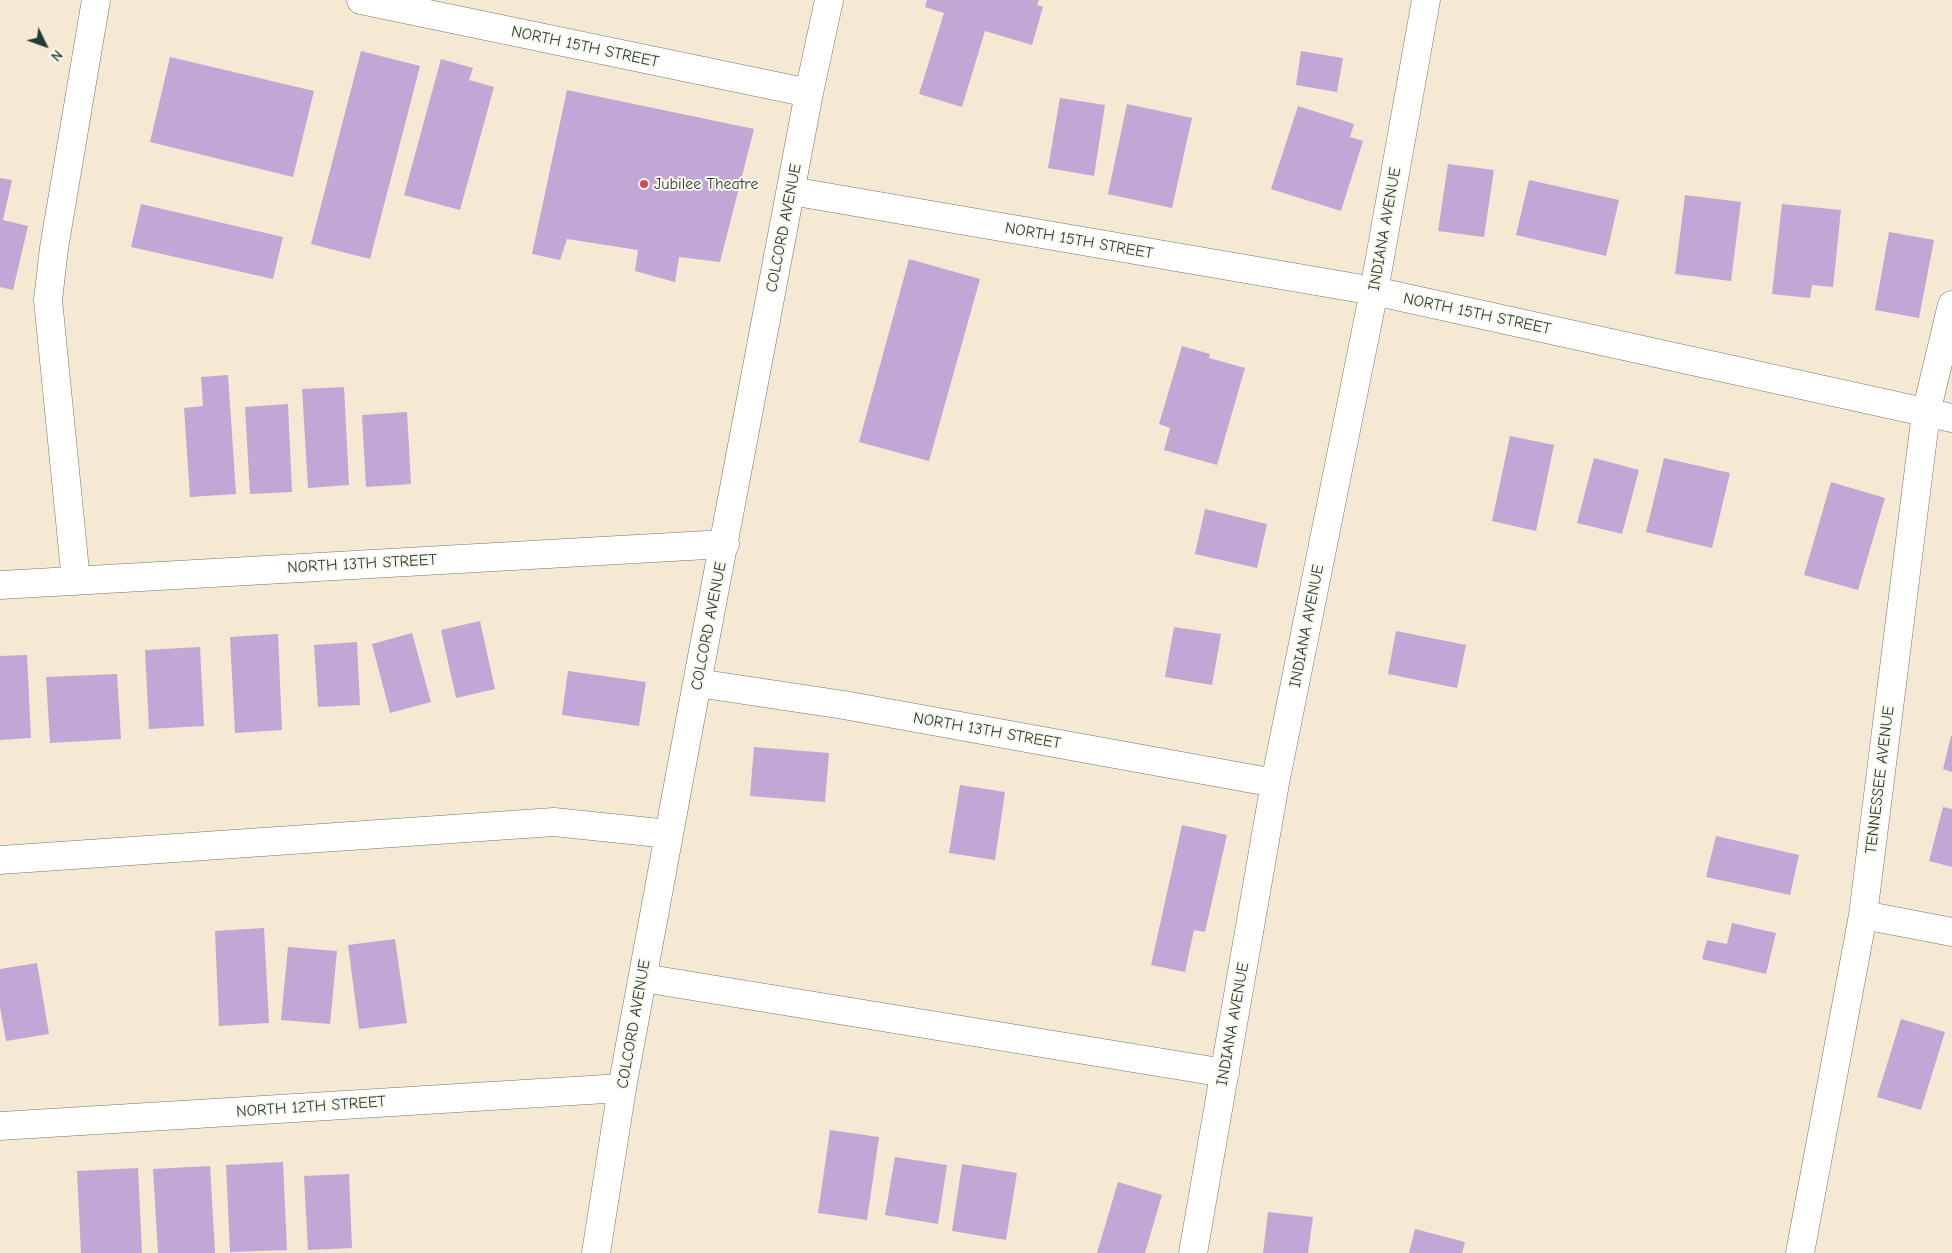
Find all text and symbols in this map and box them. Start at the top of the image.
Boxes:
north arrow [20,20,70,70]
street label: NORTH 15TH STREET [510,22,660,72]
text: N [47,46,66,64]
street label: COLCORD AVENUE [762,162,806,294]
street label: INDIANA AVENUE [1365,166,1405,292]
place label: Jubilee Theatre [654,174,758,194]
marker: Jubilee Theatre [638,178,650,190]
street label: NORTH 15TH STREET [1003,219,1155,263]
street label: NORTH 15TH STREET [1402,289,1552,339]
street label: NORTH 13TH STREET [287,550,437,578]
street label: COLCORD AVENUE [687,560,731,692]
street label: INDIANA AVENUE [1286,563,1328,689]
street label: TENNESSEE AVENUE [1861,705,1899,855]
street label: NORTH 13TH STREET [912,709,1062,753]
street label: COLCORD AVENUE [613,958,655,1090]
street label: INDIANA AVENUE [1213,961,1253,1087]
street label: NORTH 12TH STREET [236,1092,386,1122]

